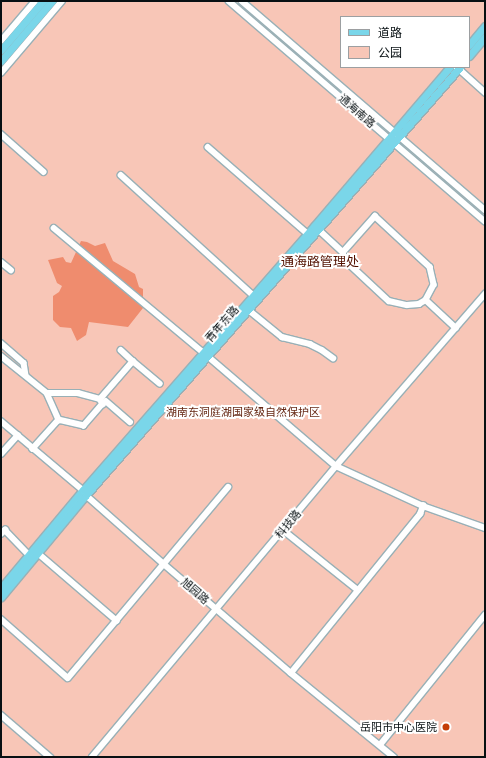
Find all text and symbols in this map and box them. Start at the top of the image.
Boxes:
legend [340,16,470,68]
text: 道路 [378,24,402,41]
text: 公园 [378,44,402,61]
street label: 通海南路 [336,92,378,130]
district label: 通海路管理处 [281,254,359,270]
street label: 青年东路 [203,303,241,345]
park label: 湖南东洞庭湖国家级自然保护区 [166,405,320,419]
street label: 科技路 [272,507,304,541]
street label: 旭园路 [178,575,212,607]
place label: 岳阳市中心医院 [360,720,437,734]
marker: 岳阳市中心医院 [440,721,452,733]

